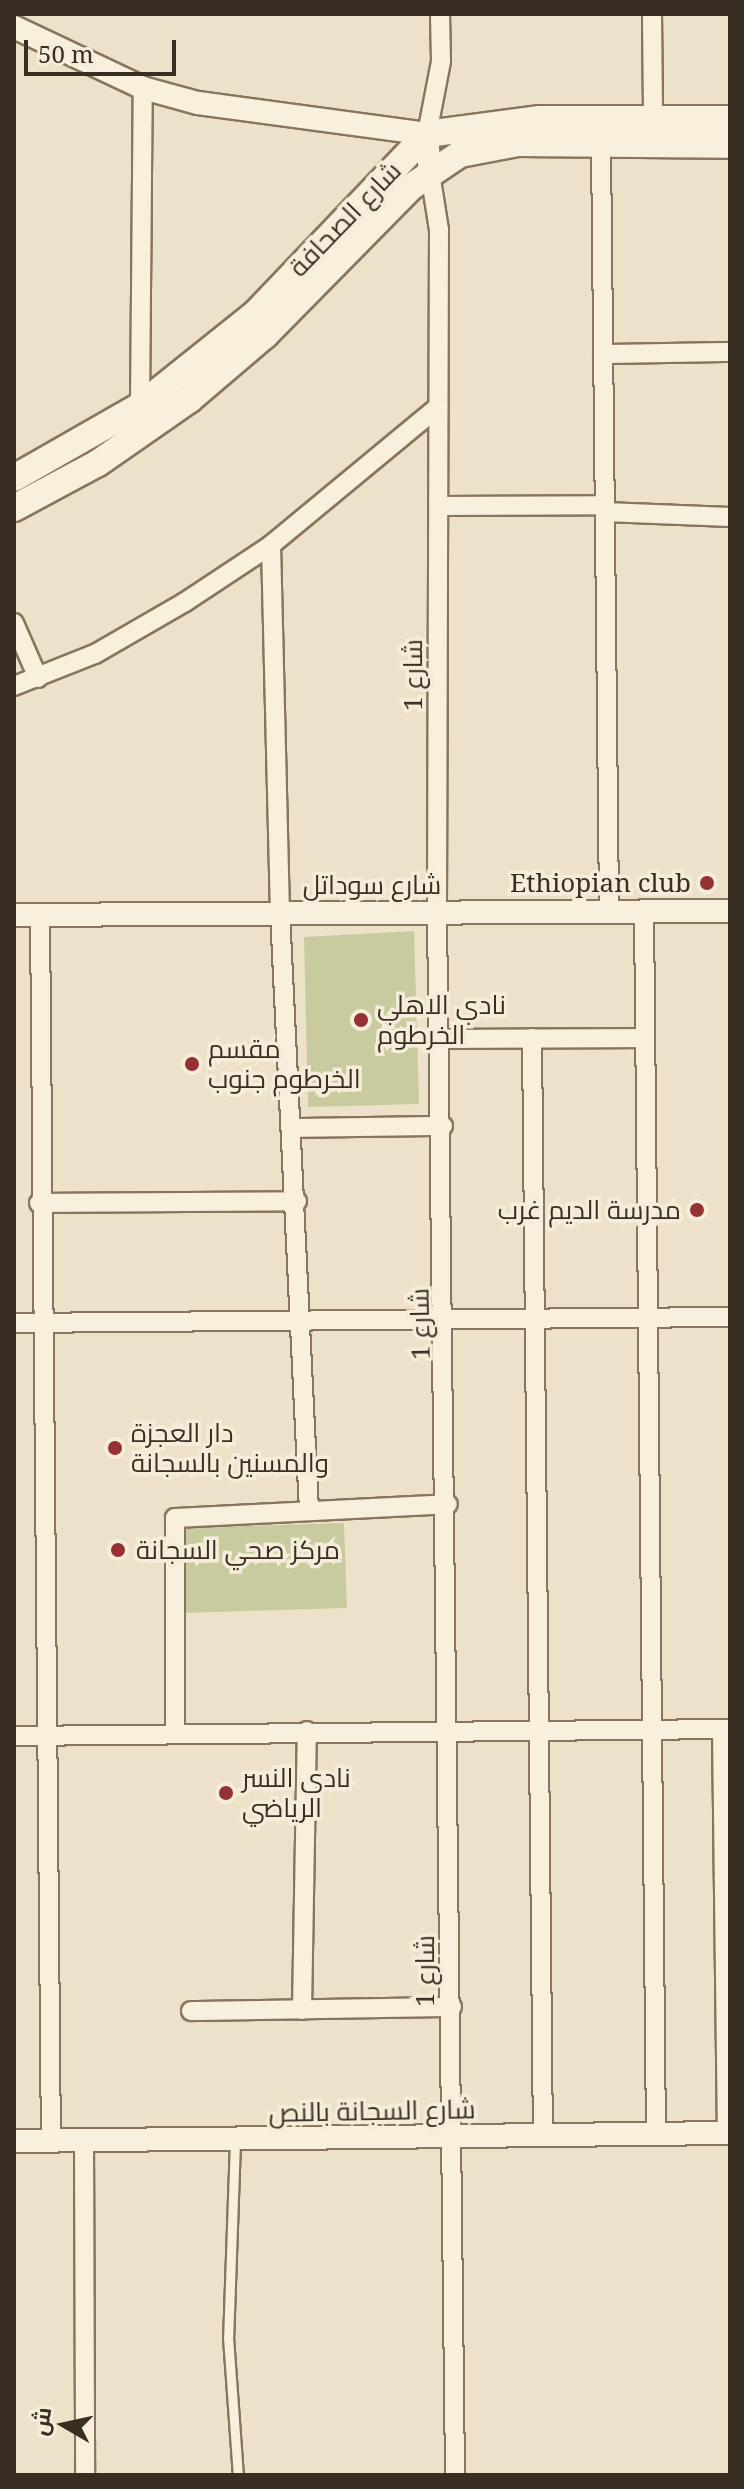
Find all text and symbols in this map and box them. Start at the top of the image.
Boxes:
scale bar [28,24,180,74]
text: 50 m [38,37,94,70]
street label: شارع الصحافة [283,155,407,283]
street label: شارع 1 [397,639,429,711]
place label: Ethiopian club [510,867,691,899]
street label: شارع سوداتل [303,869,441,901]
marker: Ethiopian club [698,874,716,892]
place label: نادي الاهلي الخرطوم [377,989,506,1050]
marker: نادي الاهلي الخرطوم [352,1011,370,1029]
place label: مقسم الخرطوم جنوب [208,1033,361,1094]
marker: مقسم الخرطوم جنوب [183,1055,201,1073]
place label: مدرسة الديم غرب [498,1194,681,1226]
marker: مدرسة الديم غرب [688,1201,706,1219]
street label: شارع 1 [404,1288,436,1360]
place label: دار العجزة والمسنين بالسجانة [131,1417,329,1478]
marker: دار العجزة والمسنين بالسجانة [106,1439,124,1457]
place label: مركز صحي السجانة [136,1534,340,1566]
marker: مركز صحي السجانة [107,1539,129,1561]
place label: نادي النسر الرياضي [242,1762,351,1824]
marker: نادي النسر الرياضي [217,1784,235,1802]
street label: شارع 1 [409,1935,441,2007]
street label: شارع السجانة بالنص [268,2094,476,2128]
north arrow [24,2385,104,2465]
text: ش [23,2405,57,2438]

